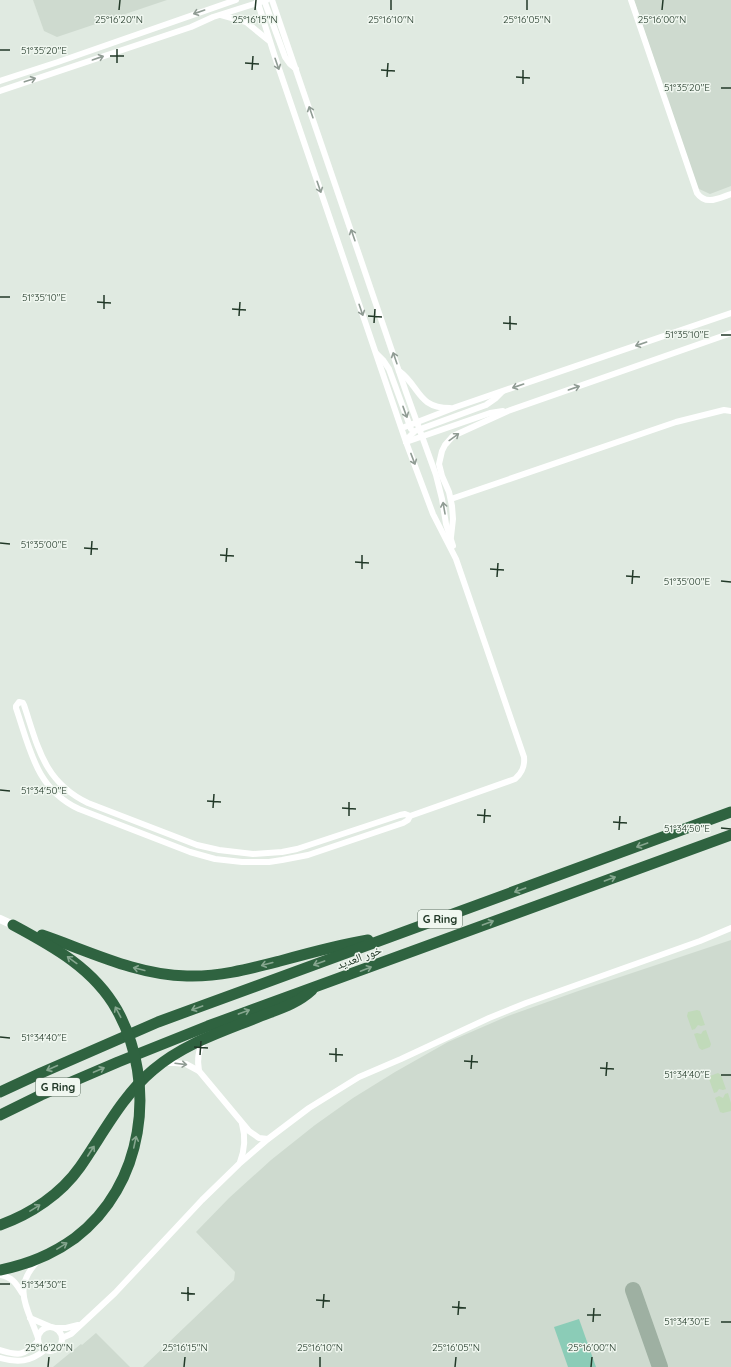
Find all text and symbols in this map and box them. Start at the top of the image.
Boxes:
one-way arrow [193,9,205,17]
text: 25°16'20"N [95,13,143,26]
text: 25°16'15"N [232,13,278,26]
text: 25°16'10"N [368,13,414,26]
text: 25°16'05"N [503,13,551,26]
text: 25°16'00"N [638,13,686,26]
text: 51°35'20"E [21,44,67,57]
one-way arrow [91,54,104,61]
one-way arrow [274,57,281,70]
one-way arrow [24,76,36,84]
text: 51°35'20"E [664,81,710,94]
one-way arrow [307,106,314,119]
one-way arrow [316,180,323,193]
one-way arrow [349,229,356,242]
text: 51°35'10"E [22,291,66,304]
one-way arrow [358,304,366,316]
text: 51°35'10"E [665,328,709,341]
one-way arrow [635,341,648,348]
one-way arrow [391,352,398,365]
one-way arrow [512,383,525,390]
one-way arrow [567,384,580,391]
one-way arrow [401,406,409,418]
one-way arrow [448,433,459,441]
one-way arrow [409,453,417,465]
one-way arrow [440,502,448,515]
text: 51°35'00"E [21,538,68,551]
text: 51°35'00"E [664,575,711,588]
text: 51°34'50"E [21,784,67,797]
text: 51°34'50"E [664,822,710,835]
one-way arrow [636,841,648,849]
one-way arrow [604,874,616,882]
one-way arrow [514,886,526,894]
road number: G Ring [418,910,462,928]
one-way arrow [482,919,494,927]
street label: خور العديد [334,942,384,972]
one-way arrow [66,955,77,964]
one-way arrow [312,960,325,967]
one-way arrow [260,961,273,969]
one-way arrow [132,964,145,972]
one-way arrow [360,964,372,972]
one-way arrow [190,1005,203,1012]
one-way arrow [113,1007,121,1019]
one-way arrow [237,1008,249,1016]
text: 51°34'40"E [21,1031,67,1044]
one-way arrow [174,1060,187,1068]
one-way arrow [46,1065,58,1073]
one-way arrow [93,1066,105,1073]
text: 51°34'40"E [664,1068,710,1081]
road number: G Ring [36,1078,80,1096]
one-way arrow [132,1136,140,1149]
one-way arrow [87,1146,95,1157]
one-way arrow [29,1204,40,1212]
one-way arrow [56,1241,68,1249]
text: 51°34'30"E [21,1278,67,1291]
text: 51°34'30"E [664,1315,710,1328]
text: 25°16'20"N [25,1341,73,1354]
text: 25°16'15"N [162,1341,208,1354]
text: 25°16'10"N [297,1341,343,1354]
text: 25°16'05"N [432,1341,480,1354]
text: 25°16'00"N [568,1341,616,1354]

